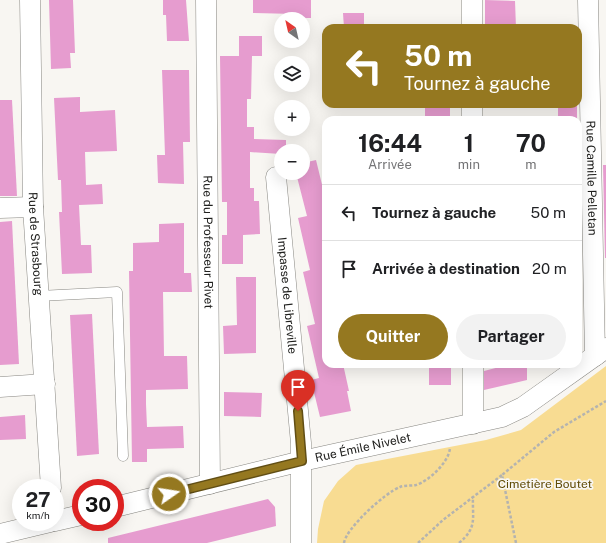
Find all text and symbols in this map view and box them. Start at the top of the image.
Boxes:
north arrow [274,12,310,48]
map controls [274,12,310,180]
text: 50 m [404,39,472,72]
icon: left [338,40,390,92]
button: layers [274,56,310,92]
text: Tournez à gauche [404,73,551,94]
button: + [274,100,310,136]
street label: Rue Camille Pelletan [583,120,600,236]
text: 16:44 [358,129,422,157]
text: 1 [464,129,474,157]
text: 70 [516,129,546,157]
button: − [274,144,310,180]
text: Arrivée [368,157,412,172]
text: min [458,157,480,172]
text: m [525,157,537,172]
street label: Rue du Professeur Rivet [200,175,216,309]
street label: Rue de Strasbourg [26,192,46,296]
icon: left [338,202,360,224]
text: Tournez à gauche [372,204,496,221]
text: 50 m [531,204,566,221]
street label: Impasse de Libreville [275,237,300,355]
icon: arrive [338,258,360,280]
text: Arrivée à destination [372,260,520,277]
text: 20 m [532,260,567,277]
button: Quitter [338,314,448,360]
button: Partager [456,314,566,360]
pin [281,370,315,411]
icon: arrive [287,376,309,398]
street label: Rue Émile Nivelet [314,430,413,465]
position arrow [148,473,190,515]
park label: Cimetière Boutet [498,477,593,491]
speed limit sign: 30 [72,479,124,531]
text: 27 [25,488,51,512]
text: km/h [26,509,50,521]

